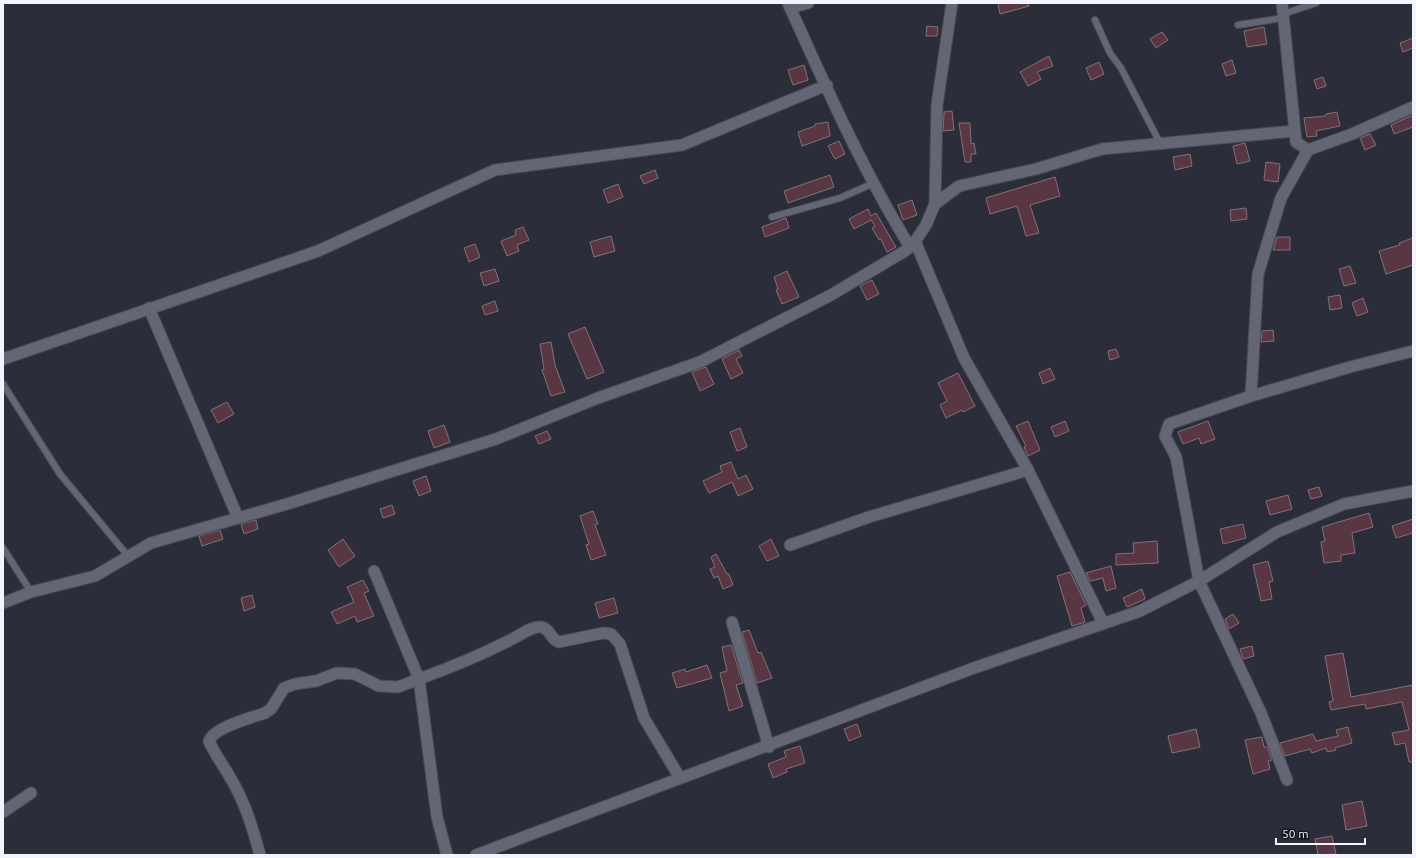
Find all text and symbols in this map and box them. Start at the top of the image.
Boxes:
scale bar [1276,820,1365,846]
text: 50 m [1282,827,1309,840]

